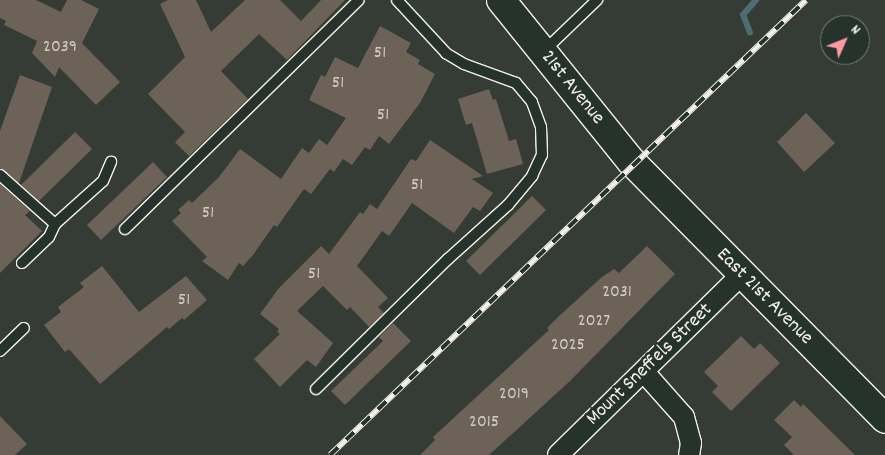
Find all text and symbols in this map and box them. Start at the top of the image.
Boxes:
north arrow [820,15,870,65]
text: N [845,21,865,40]
house number: 2039 [43,37,77,59]
house number: 51 [374,43,386,65]
street label: 21st Avenue [535,46,609,130]
house number: 51 [332,73,344,95]
house number: 51 [377,105,389,127]
house number: 51 [411,175,423,197]
house number: 51 [202,203,214,225]
street label: East 21st Avenue [711,244,817,350]
house number: 51 [308,264,320,286]
house number: 2031 [602,282,632,304]
house number: 51 [178,290,190,312]
street label: Mount Sneffels Street [582,299,718,431]
house number: 2027 [578,311,610,333]
house number: 2025 [551,335,585,357]
house number: 2019 [499,384,529,406]
house number: 2015 [469,412,499,434]

